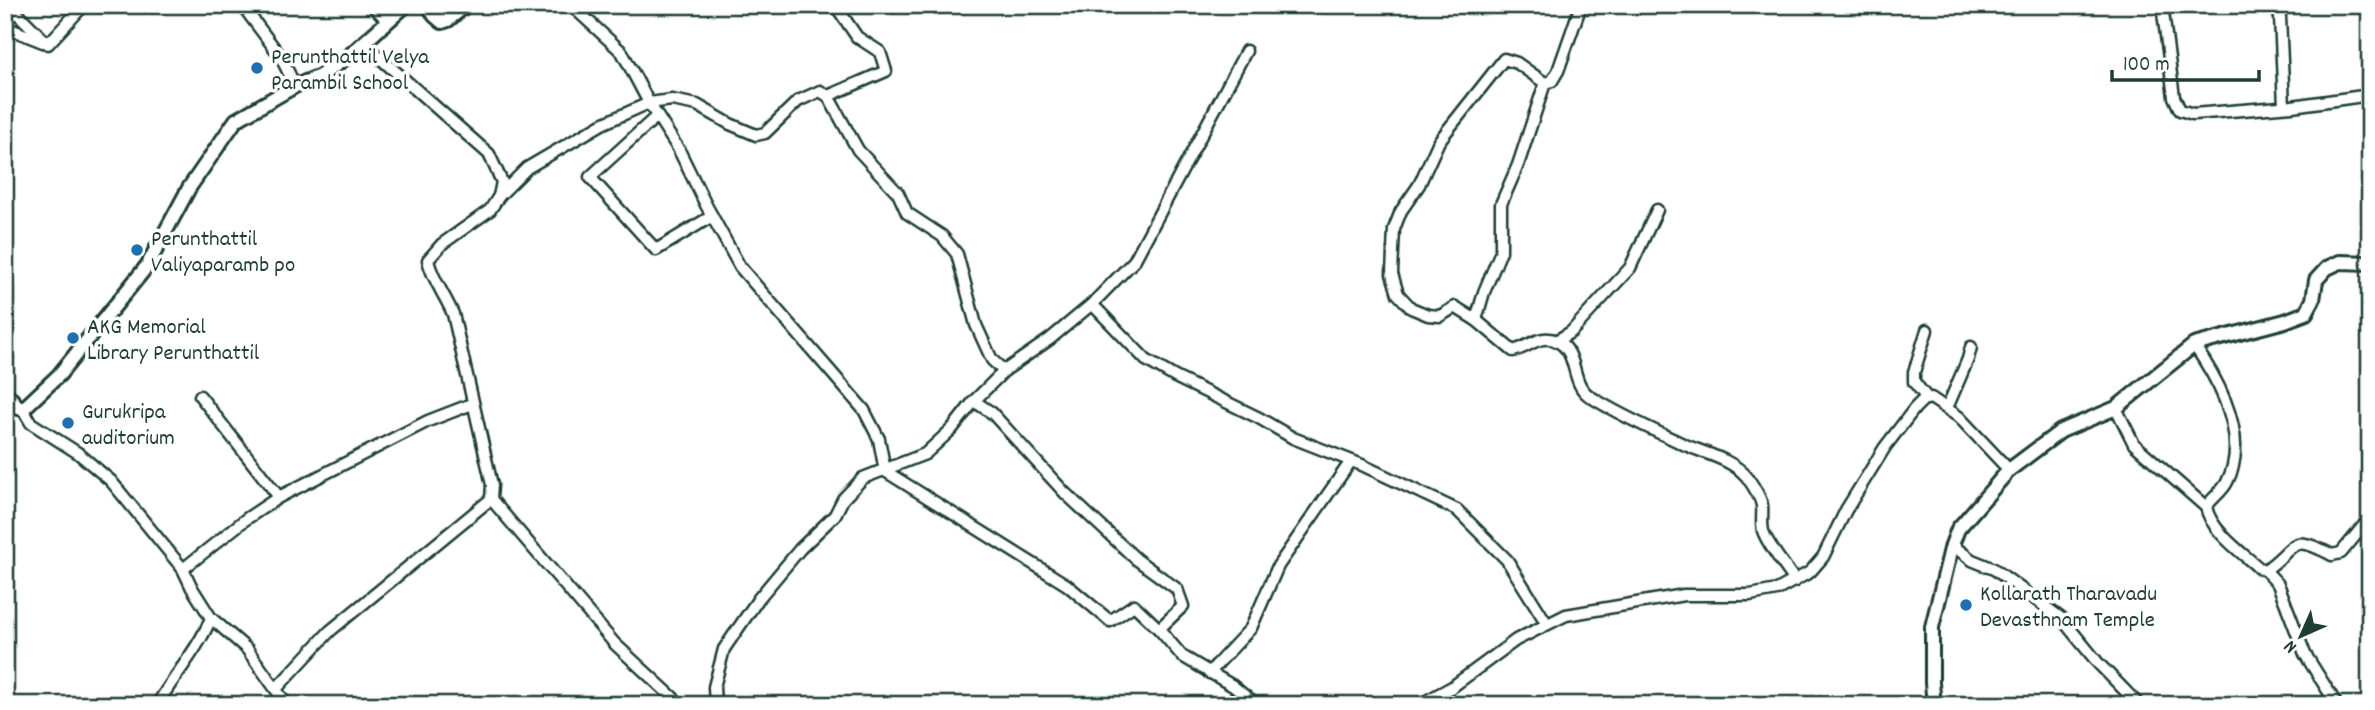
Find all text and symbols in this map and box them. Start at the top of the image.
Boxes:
scale bar [2112,38,2260,82]
place label: Perunthattil Velya Parambil School [271,42,430,101]
text: 100 m [2123,51,2170,81]
marker: Perunthattil Velya Parambil School [249,60,265,76]
place label: Perunthattil Valiyaparamb po [151,224,295,283]
marker: Perunthattil Valiyaparamb po [129,242,145,258]
place label: AKG Memorial Library Perunthattil [87,312,260,371]
marker: AKG Memorial Library Perunthattil [65,330,81,346]
place label: Gurukripa auditorium [82,397,175,456]
marker: Gurukripa auditorium [60,415,76,431]
place label: Kollarath Tharavadu Devasthnam Temple [1980,579,2157,638]
marker: Kollarath Tharavadu Devasthnam Temple [1958,597,1974,613]
north arrow [2266,602,2336,672]
text: N [2279,633,2304,658]

